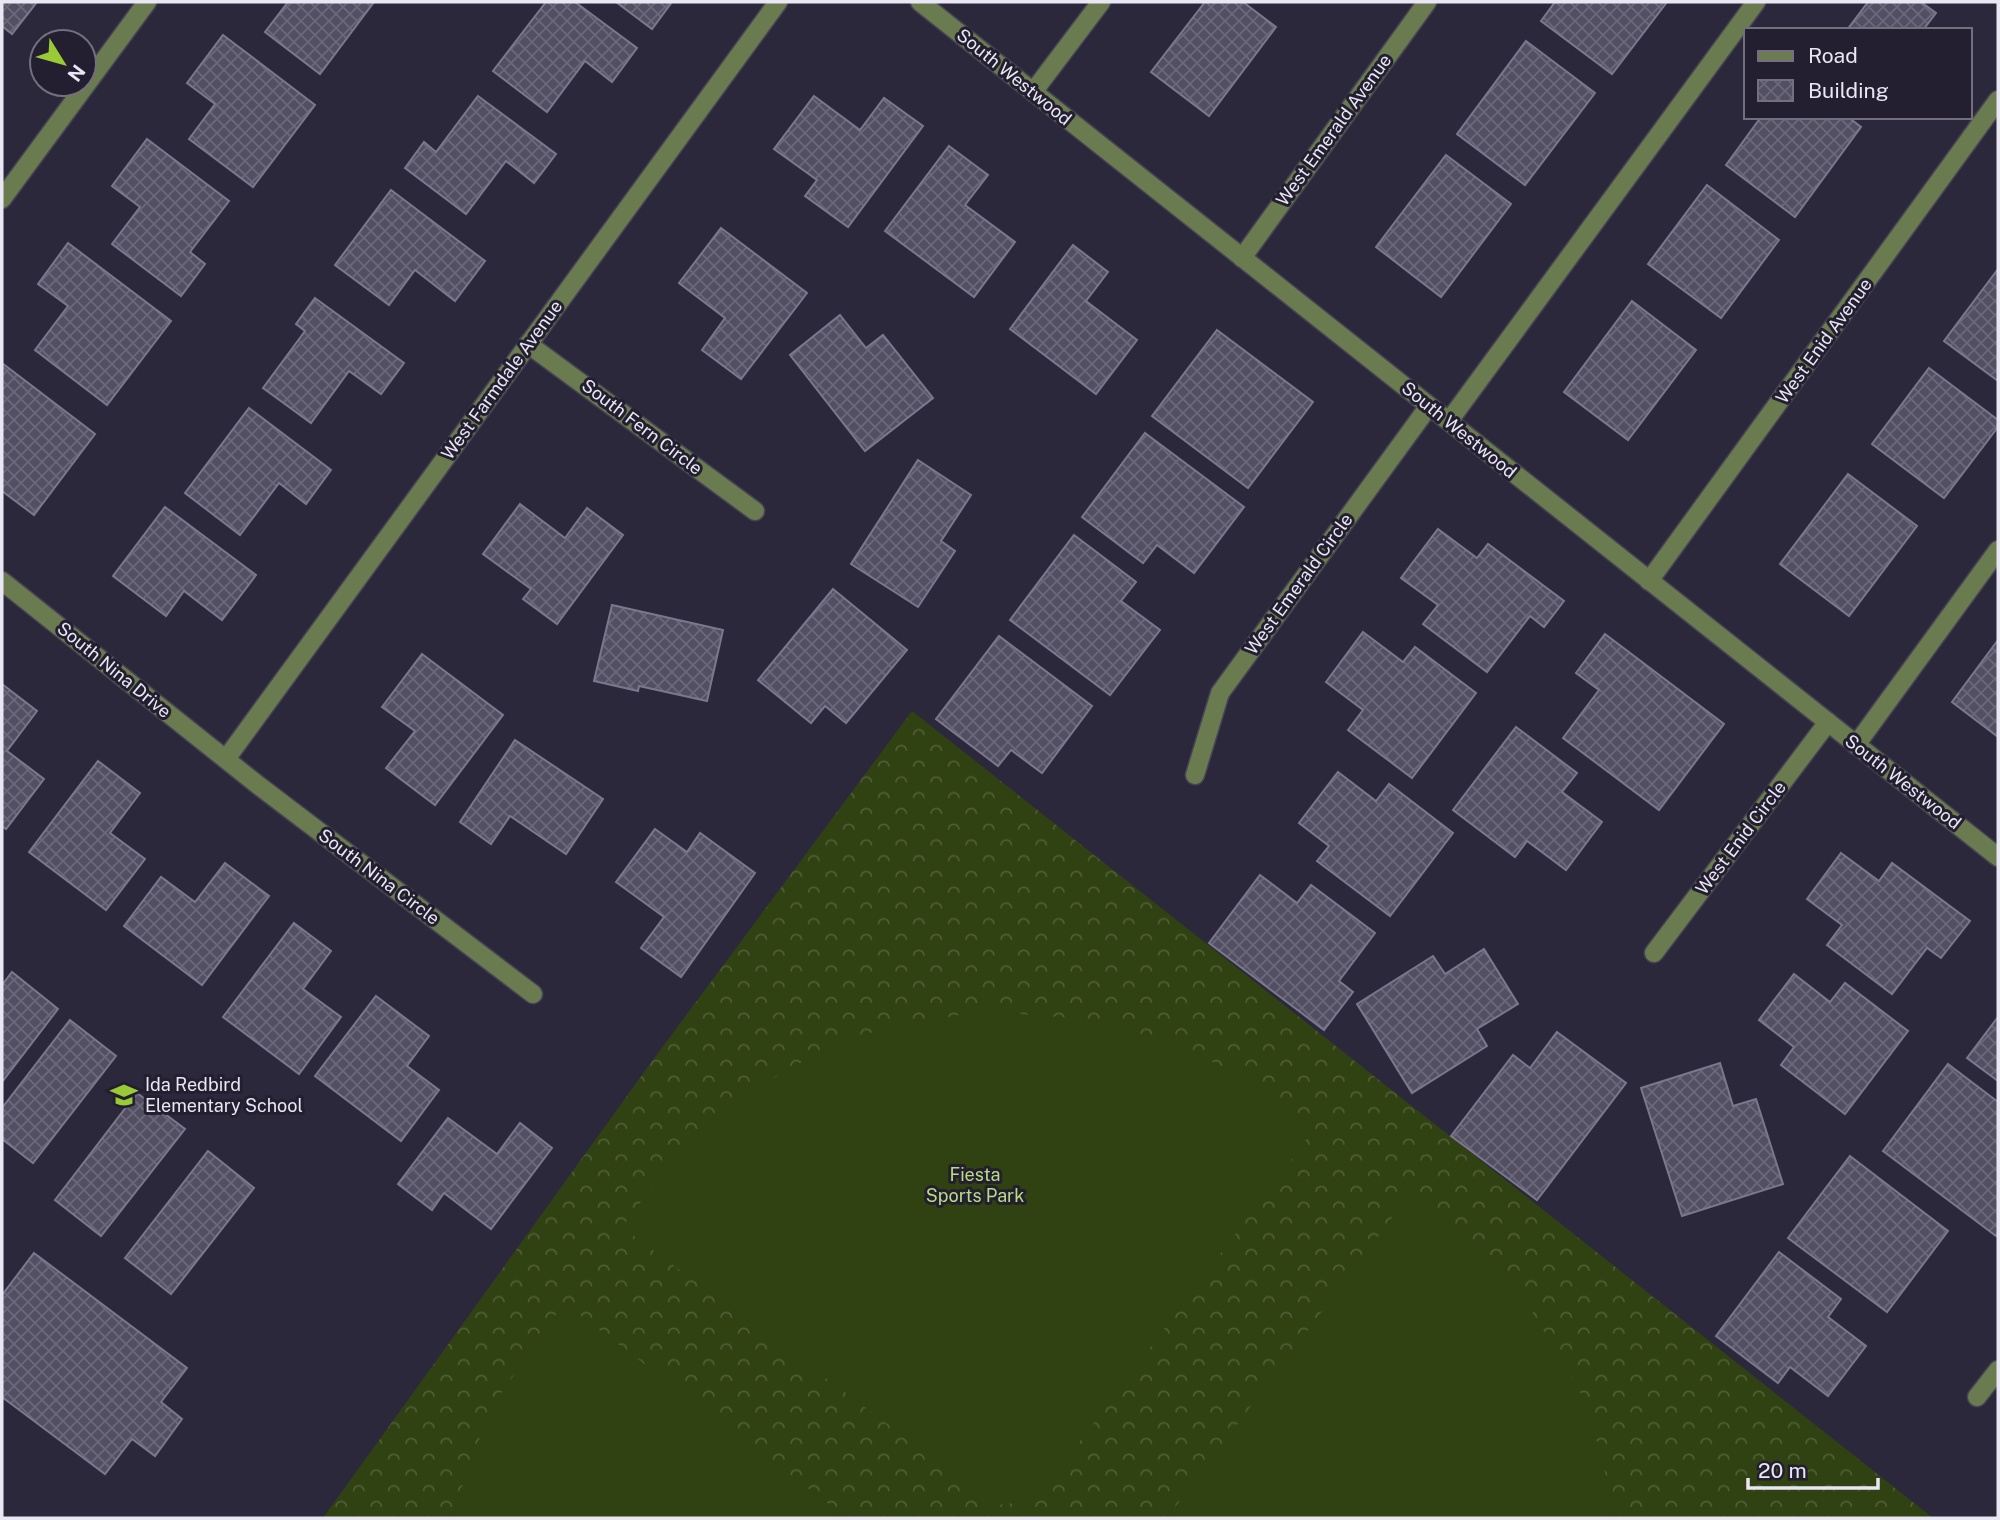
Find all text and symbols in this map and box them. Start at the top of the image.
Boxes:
street label: South Westwood [953,24,1076,129]
north arrow [28,28,98,98]
legend [1744,28,1972,119]
text: Road [1808,43,1858,68]
street label: West Emerald Avenue [1272,50,1396,210]
text: N [63,61,90,86]
text: Building [1808,78,1889,103]
street label: West Enid Avenue [1771,274,1876,407]
street label: West Farmdale Avenue [437,296,566,463]
street label: South Fern Circle [578,374,707,479]
street label: South Westwood [1398,377,1521,482]
street label: West Emerald Circle [1240,509,1357,658]
street label: South Nina Drive [53,617,175,722]
street label: South Westwood [1841,730,1965,833]
street label: West Enid Circle [1691,777,1790,898]
street label: South Nina Circle [315,824,444,929]
place label: Ida Redbird Elementary School [145,1074,303,1116]
school or university icon: Ida Redbird Elementary School [109,1080,139,1110]
park label: Fiesta Sports Park [926,1164,1024,1206]
scale bar [1748,1446,1878,1490]
text: 20 m [1758,1458,1807,1483]

